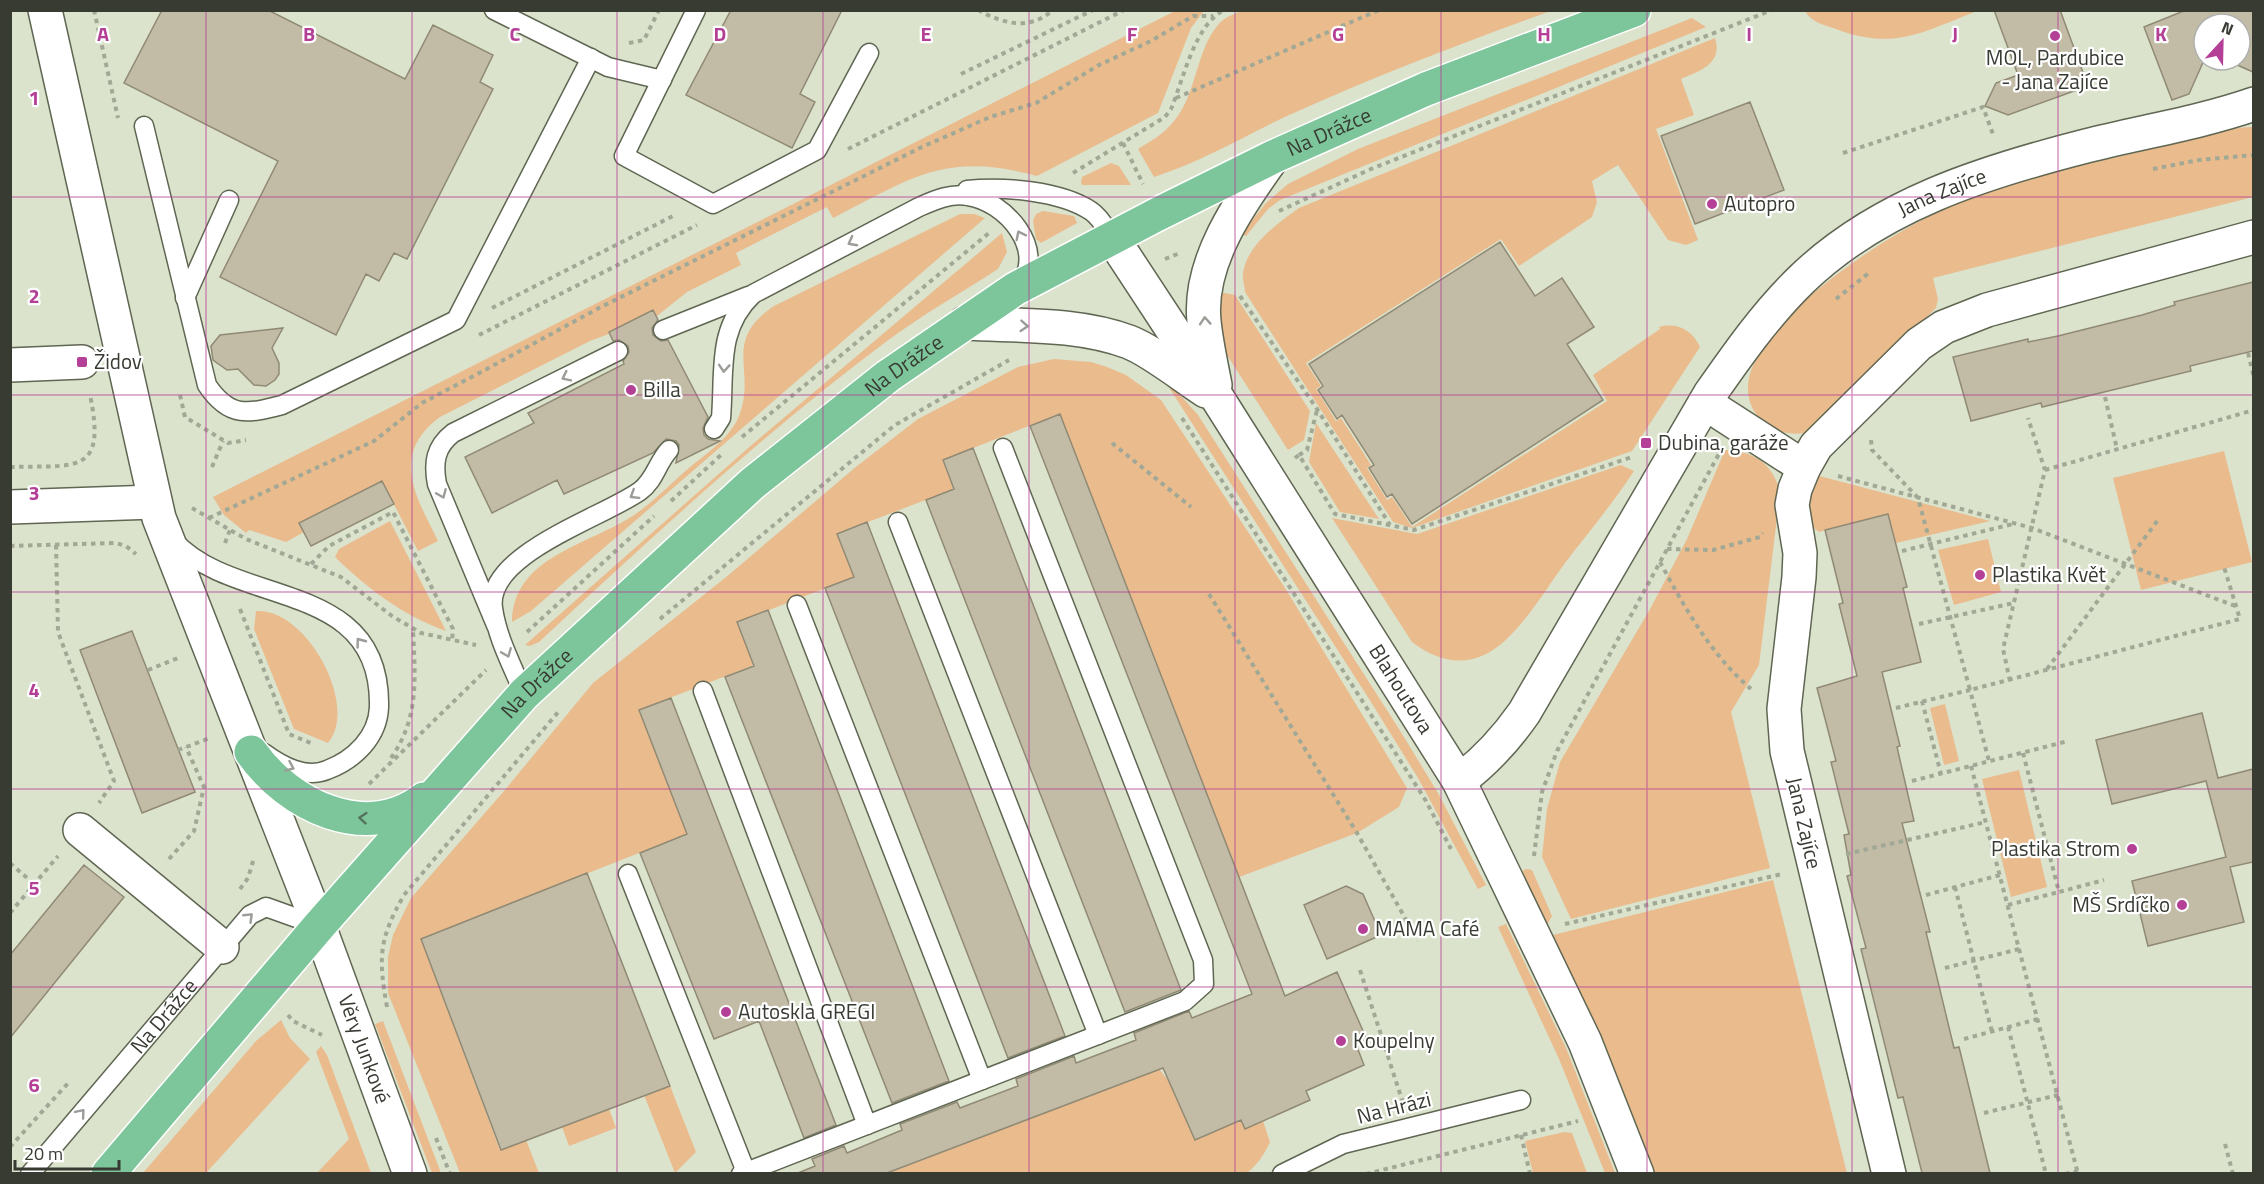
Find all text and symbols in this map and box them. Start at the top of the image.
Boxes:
north arrow [2192,12,2252,72]
text: N [2218,15,2237,41]
text: A [97,18,109,49]
text: B [303,18,315,49]
text: C [510,18,521,49]
text: D [714,18,726,49]
text: E [920,18,932,49]
text: F [1127,18,1138,49]
text: G [1332,18,1344,49]
text: H [1537,18,1551,49]
text: I [1746,18,1752,49]
text: J [1952,18,1958,49]
text: K [2155,18,2167,49]
marker: MOL, Pardubice - Jana Zajíce [2048,29,2062,43]
place label: MOL, Pardubice - Jana Zajíce [1986,41,2124,97]
text: 1 [28,82,40,113]
street label: Na Drážce [1281,98,1376,164]
street label: Jana Zajíce [1891,159,1990,224]
place label: Autopro [1724,187,1795,219]
marker: Autopro [1705,197,1719,211]
one-way arrow [1016,230,1028,241]
one-way arrow [848,235,859,246]
text: 2 [28,280,40,311]
one-way arrow [1199,316,1212,325]
one-way arrow [1019,319,1028,332]
street label: Na Drážce [857,326,949,404]
place label: Židov [94,345,142,377]
marker: Židov [75,355,89,369]
one-way arrow [718,363,731,372]
one-way arrow [561,370,572,381]
place label: Billa [643,373,681,405]
marker: Billa [624,383,638,397]
place label: Dubina, garáže [1658,426,1789,458]
marker: Dubina, garáže [1639,436,1653,450]
text: 3 [28,477,40,508]
one-way arrow [630,487,640,499]
one-way arrow [435,488,447,499]
place label: Plastika Květ [1992,558,2107,590]
marker: Plastika Květ [1973,568,1987,582]
street label: Blahoutova [1361,637,1442,740]
one-way arrow [357,638,368,649]
street label: Na Drážce [493,640,580,725]
one-way arrow [500,646,512,657]
text: 4 [28,674,40,705]
one-way arrow [283,760,294,772]
street label: Jana Zajíce [1779,774,1831,872]
one-way arrow [359,812,368,825]
place label: Plastika Strom [1991,832,2120,864]
marker: Plastika Strom [2125,842,2139,856]
text: 5 [28,872,40,903]
place label: MŠ Srdíčko [2072,888,2170,920]
marker: MŠ Srdíčko [2175,898,2189,912]
place label: MAMA Café [1375,912,1479,944]
one-way arrow [243,913,253,924]
marker: MAMA Café [1356,922,1370,936]
street label: Na Drážce [122,971,205,1060]
street label: Věry Junkové [330,990,400,1108]
place label: Autoskla GREGI [738,995,875,1027]
marker: Autoskla GREGI [719,1005,733,1019]
place label: Koupelny [1353,1024,1435,1056]
marker: Koupelny [1334,1034,1348,1048]
text: 6 [28,1069,40,1100]
street label: Na Hrázi [1353,1082,1434,1132]
one-way arrow [74,1109,85,1120]
scale bar [15,1133,118,1171]
text: 20 m [24,1140,63,1167]

